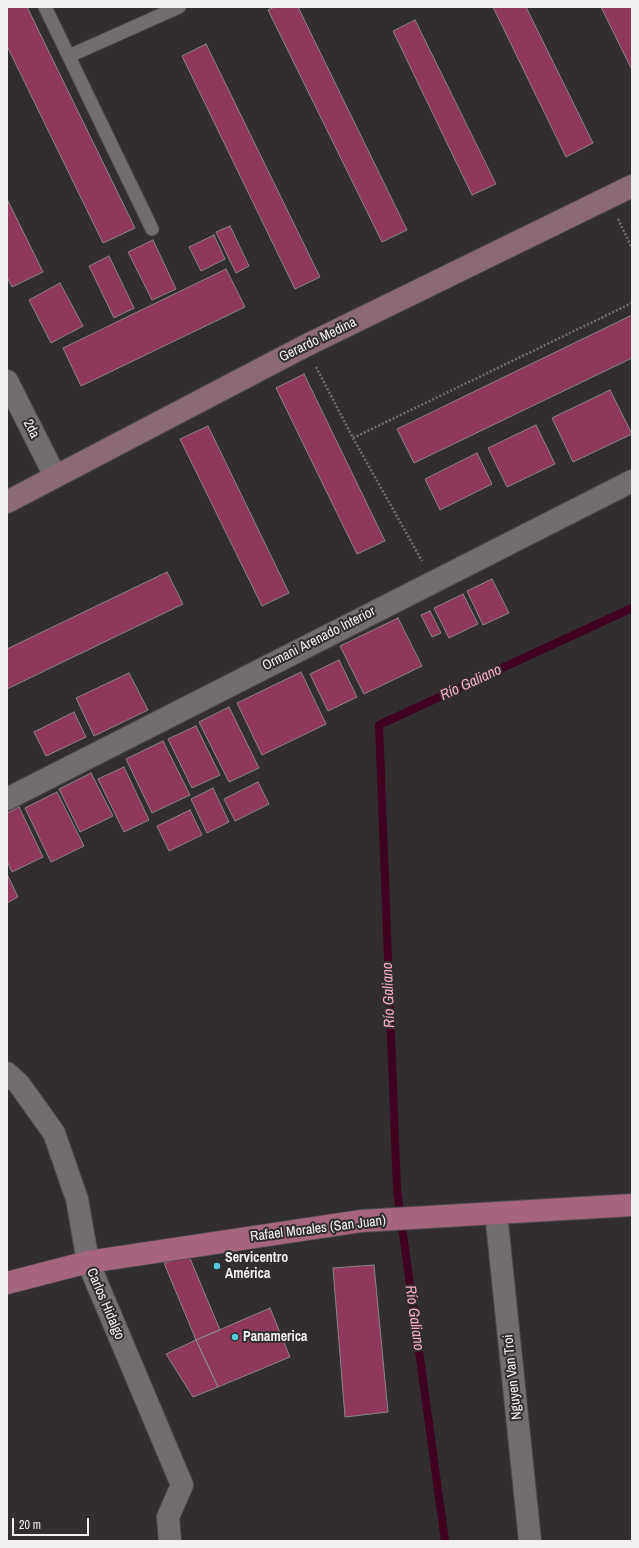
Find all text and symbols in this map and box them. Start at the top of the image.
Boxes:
street label: Gerardo Medina [277,314,359,366]
street label: 2da [19,417,43,441]
street label: Ormani Arenado Interior [260,603,378,675]
water label: Río Galiano [437,661,505,705]
water label: Río Galiano [379,962,399,1028]
street label: Rafael Morales (San Juan) [249,1212,387,1246]
place label: Servicentro América [225,1250,288,1282]
marker: Servicentro América [212,1261,222,1271]
street label: Carlos Hidalgo [82,1266,128,1342]
water label: Río Galiano [401,1284,427,1352]
place label: Panamerica [243,1329,307,1345]
marker: Panamerica [230,1332,240,1342]
street label: Nguyen Van Troi [500,1334,526,1420]
scale bar [14,1510,91,1536]
text: 20 m [19,1517,41,1533]

